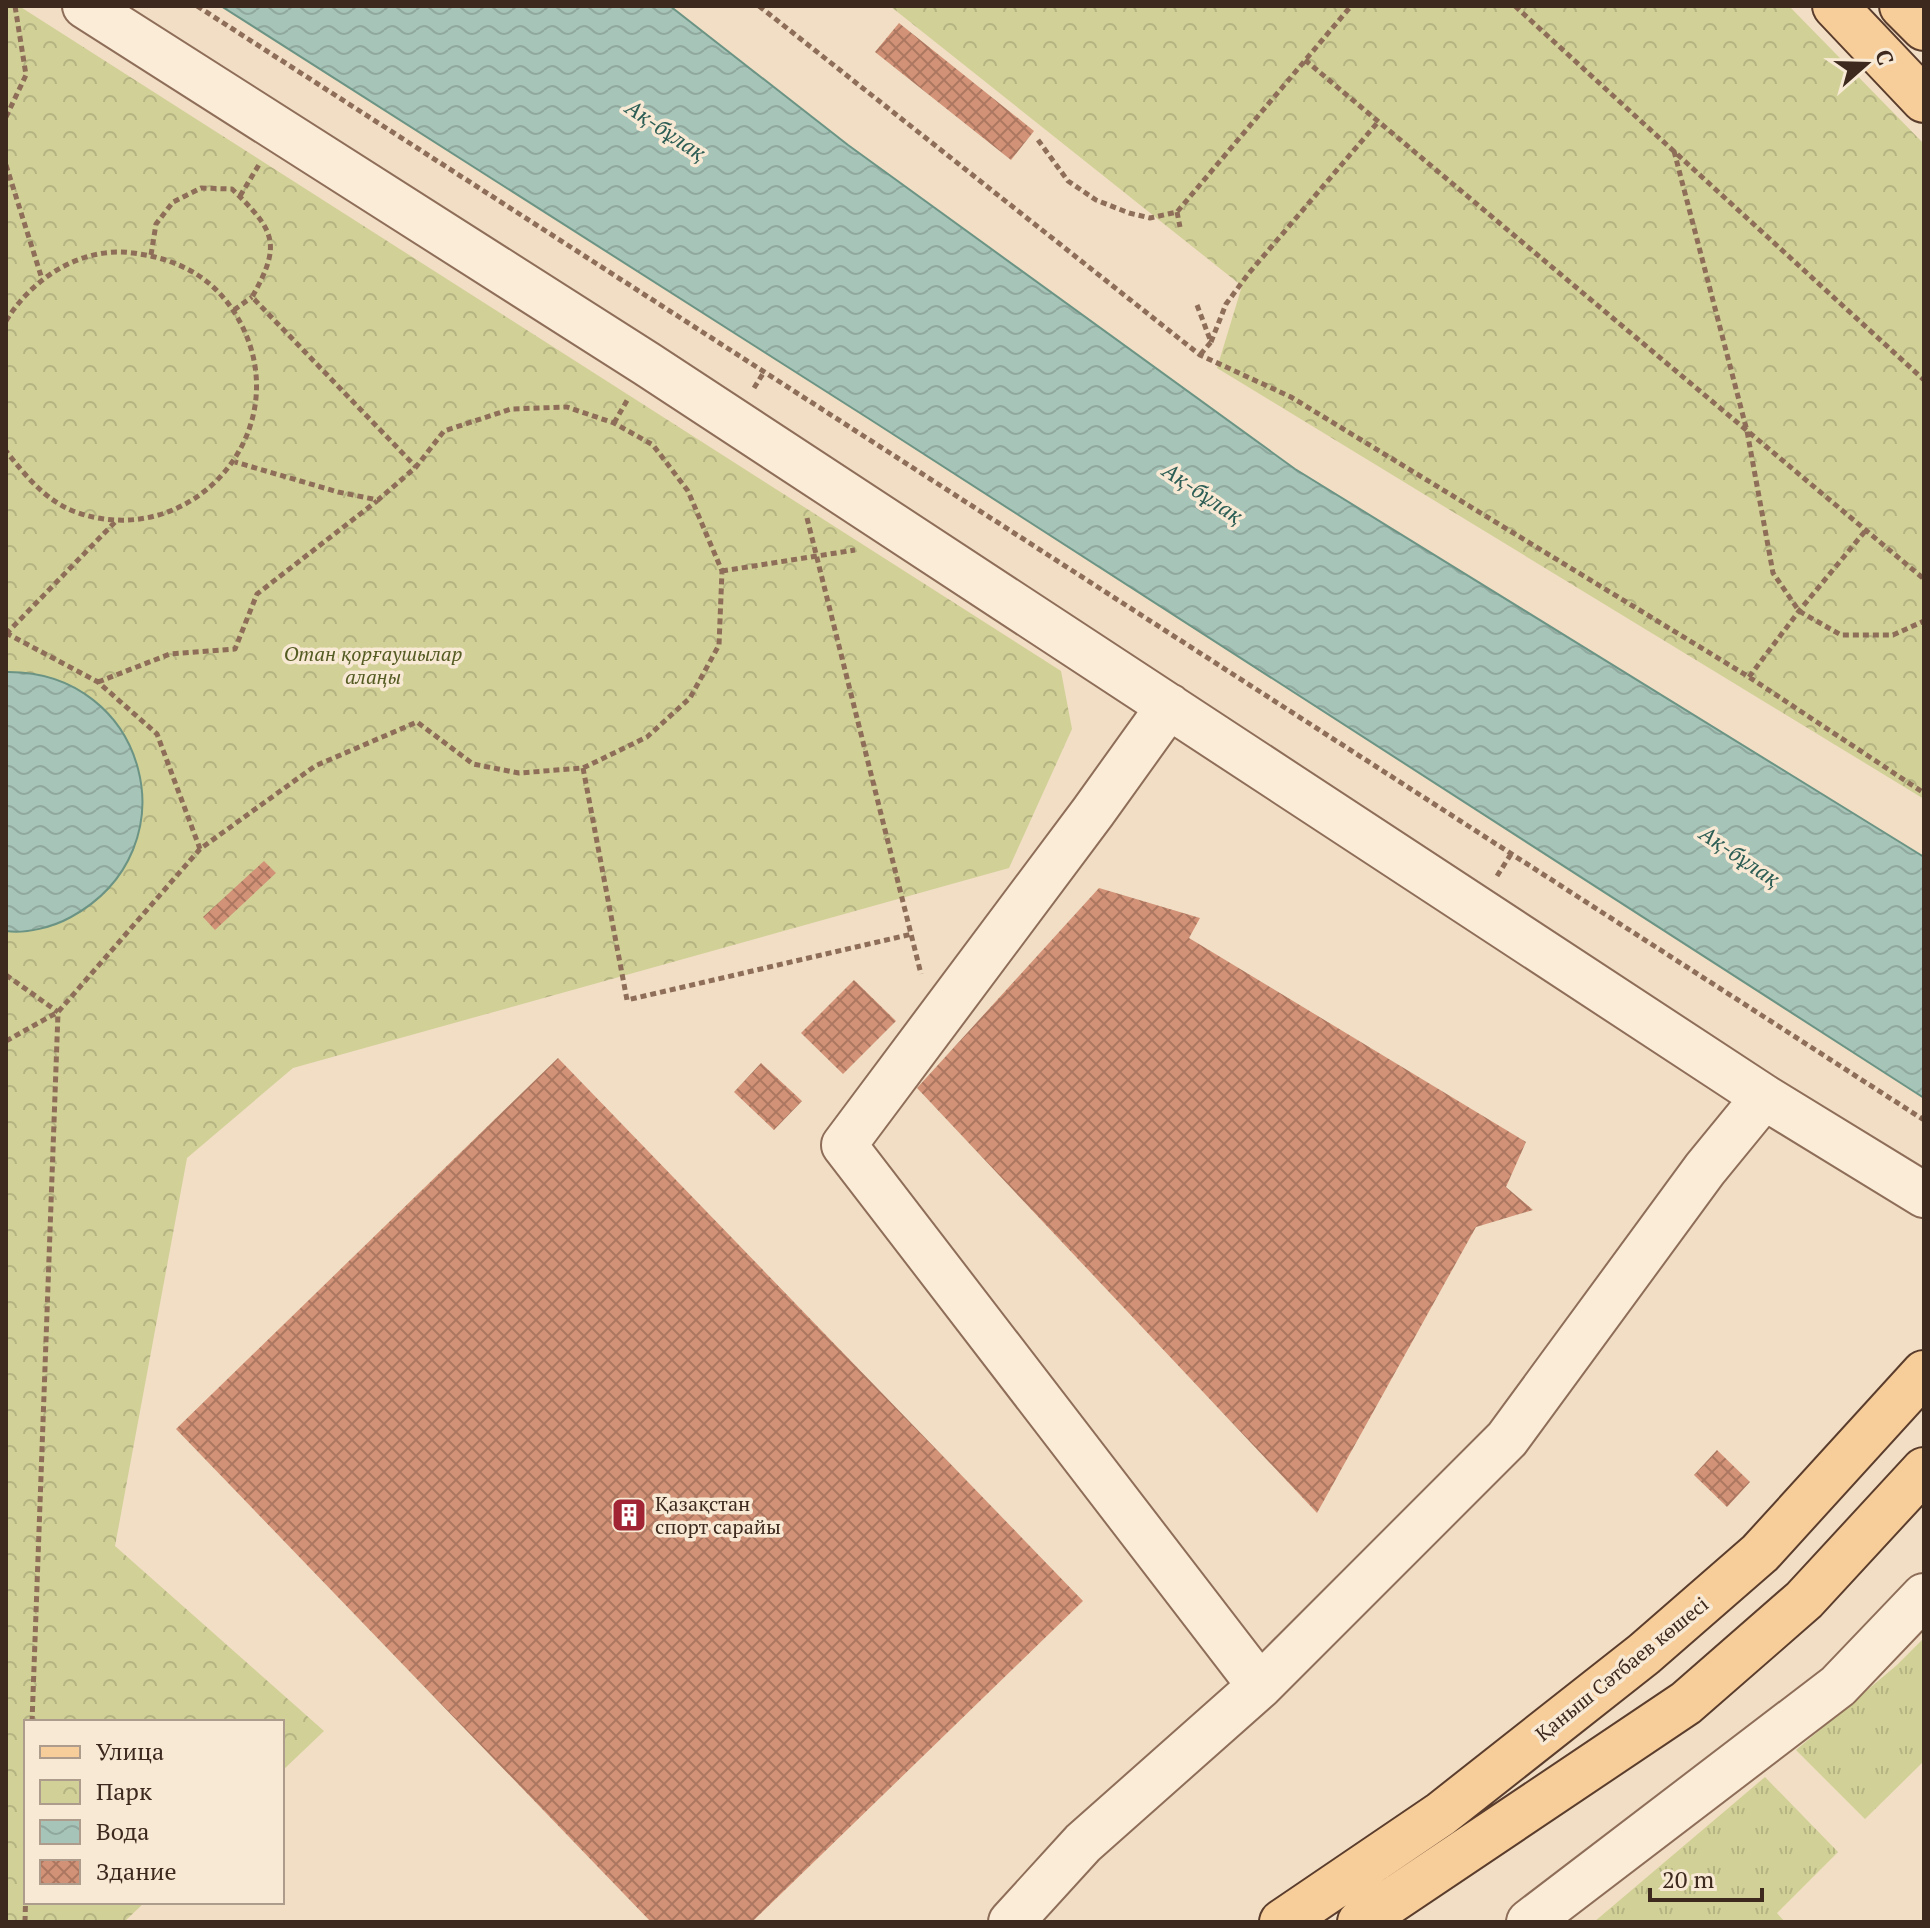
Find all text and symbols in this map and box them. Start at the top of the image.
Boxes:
north arrow [1826,24,1906,104]
text: С [1869,45,1901,69]
water label: Ақ-бұлақ [619,91,712,167]
water label: Ақ-бұлақ [1156,454,1249,530]
park label: Отан қорғаушылар алаңы [284,640,462,690]
water label: Ақ-бұлақ [1693,817,1786,893]
place label: Қазақстан спорт сарайы [655,1490,781,1540]
building icon: Қазақстан спорт сарайы [610,1496,648,1534]
street label: Қаныш Сәтбаев көшесі [1530,1590,1714,1747]
legend [24,1720,284,1904]
text: Улица [96,1735,164,1767]
text: Парк [96,1775,152,1807]
text: Вода [96,1815,149,1847]
scale bar [1650,1852,1762,1902]
text: Здание [96,1855,177,1887]
text: 20 m [1662,1863,1714,1895]

